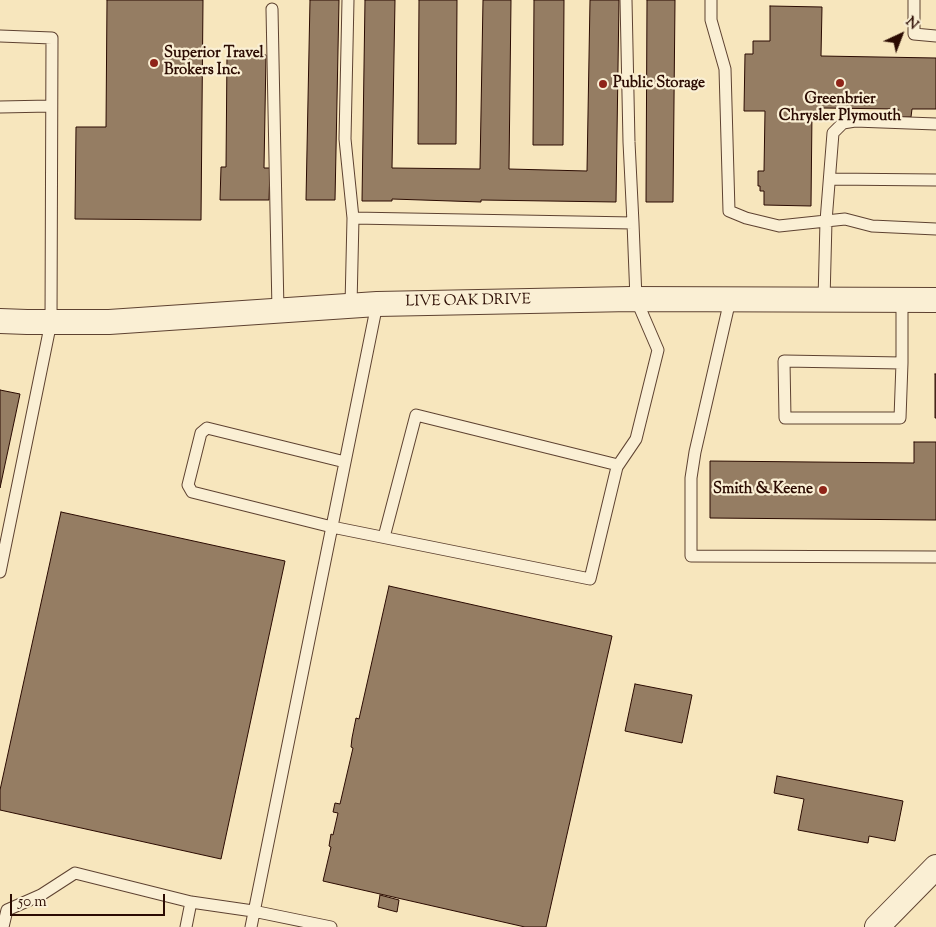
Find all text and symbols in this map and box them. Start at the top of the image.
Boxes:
north arrow [876,10,926,60]
text: N [900,13,922,35]
place label: Superior Travel Brokers Inc. [164,45,264,80]
marker: Superior Travel Brokers Inc. [148,57,160,69]
place label: Public Storage [613,75,705,93]
marker: Greenbrier Chrysler Plymouth [834,77,846,89]
marker: Public Storage [597,78,609,90]
place label: Greenbrier Chrysler Plymouth [779,91,901,126]
street label: LIVE OAK DRIVE [405,292,531,312]
place label: Smith & Keene [713,481,813,499]
marker: Smith & Keene [817,484,829,496]
scale bar [12,884,168,916]
text: 50 m [18,892,47,913]

